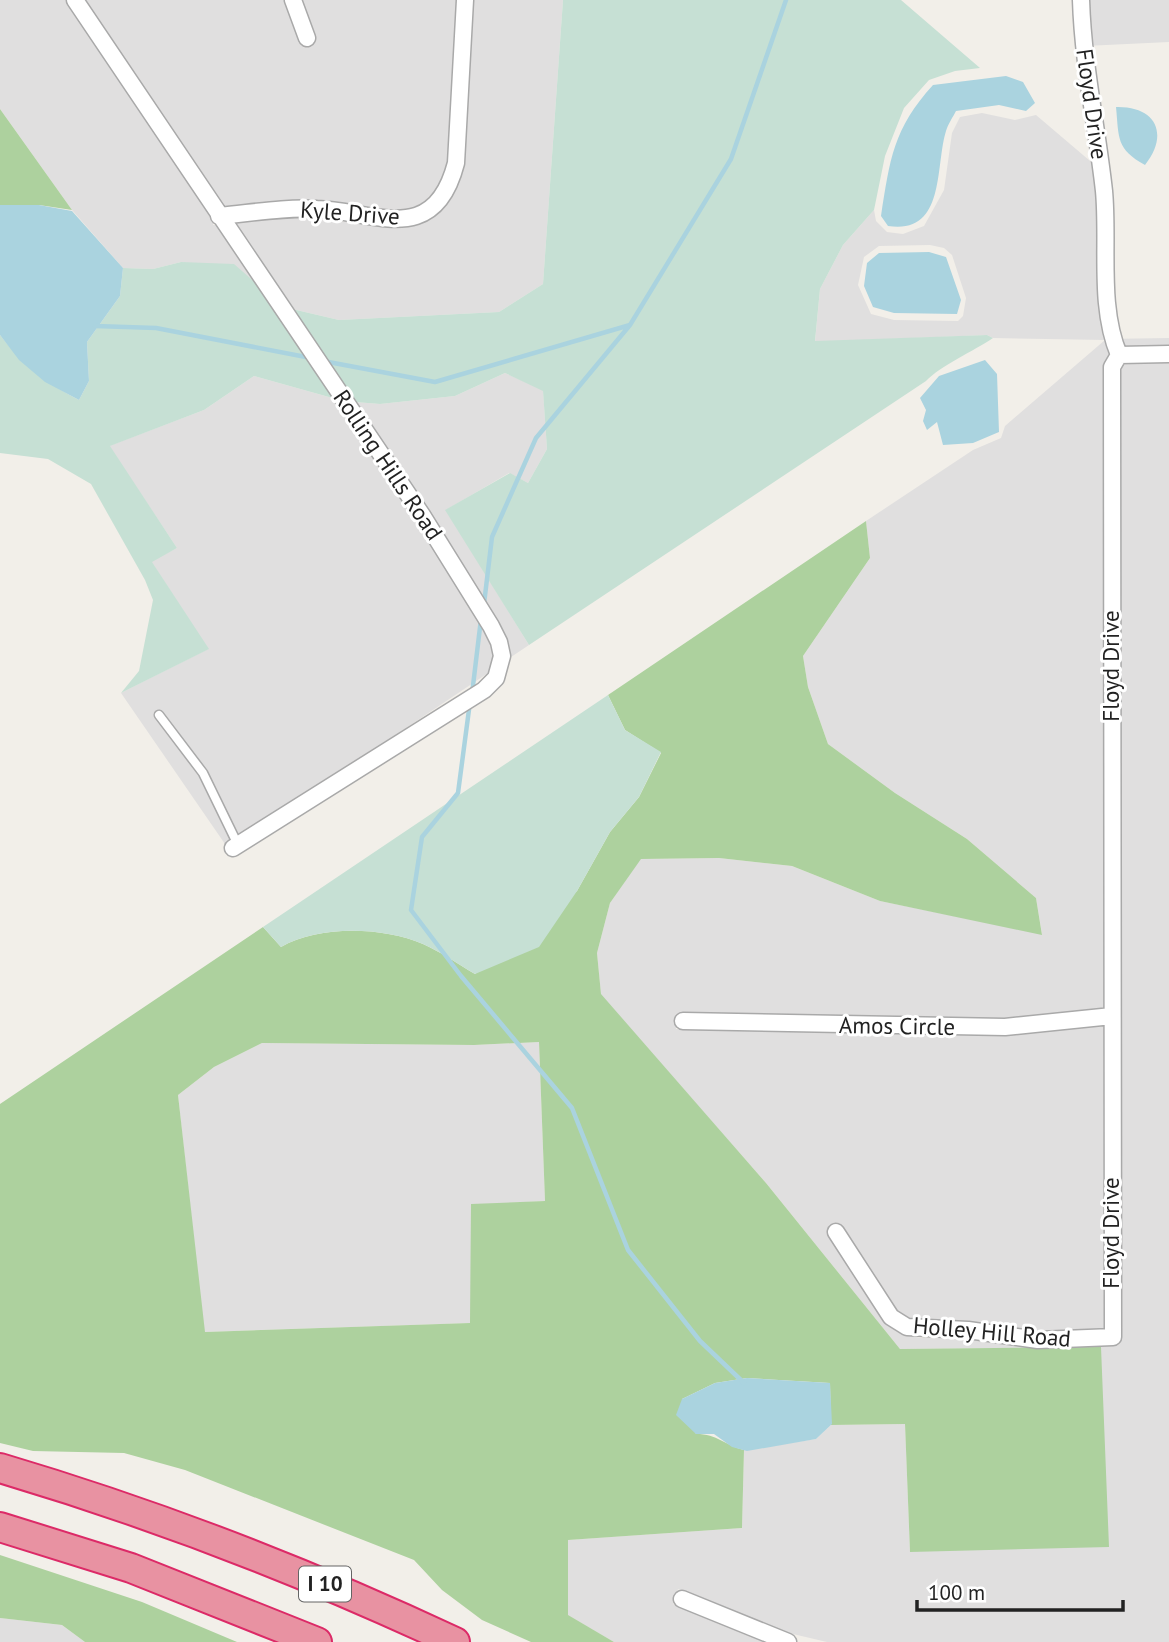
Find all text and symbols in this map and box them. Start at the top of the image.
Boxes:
street label: Floyd Drive [1070,47,1115,161]
street label: Kyle Drive [299,195,401,230]
street label: Rolling Hills Road [327,384,449,545]
street label: Floyd Drive [1096,610,1125,722]
street label: Amos Circle [839,1010,955,1041]
street label: Floyd Drive [1096,1177,1125,1289]
street label: Holley Hill Road [912,1310,1072,1353]
road number: I 10 [299,1566,351,1602]
scale bar [917,1568,1124,1612]
text: 100 m [928,1579,985,1606]

